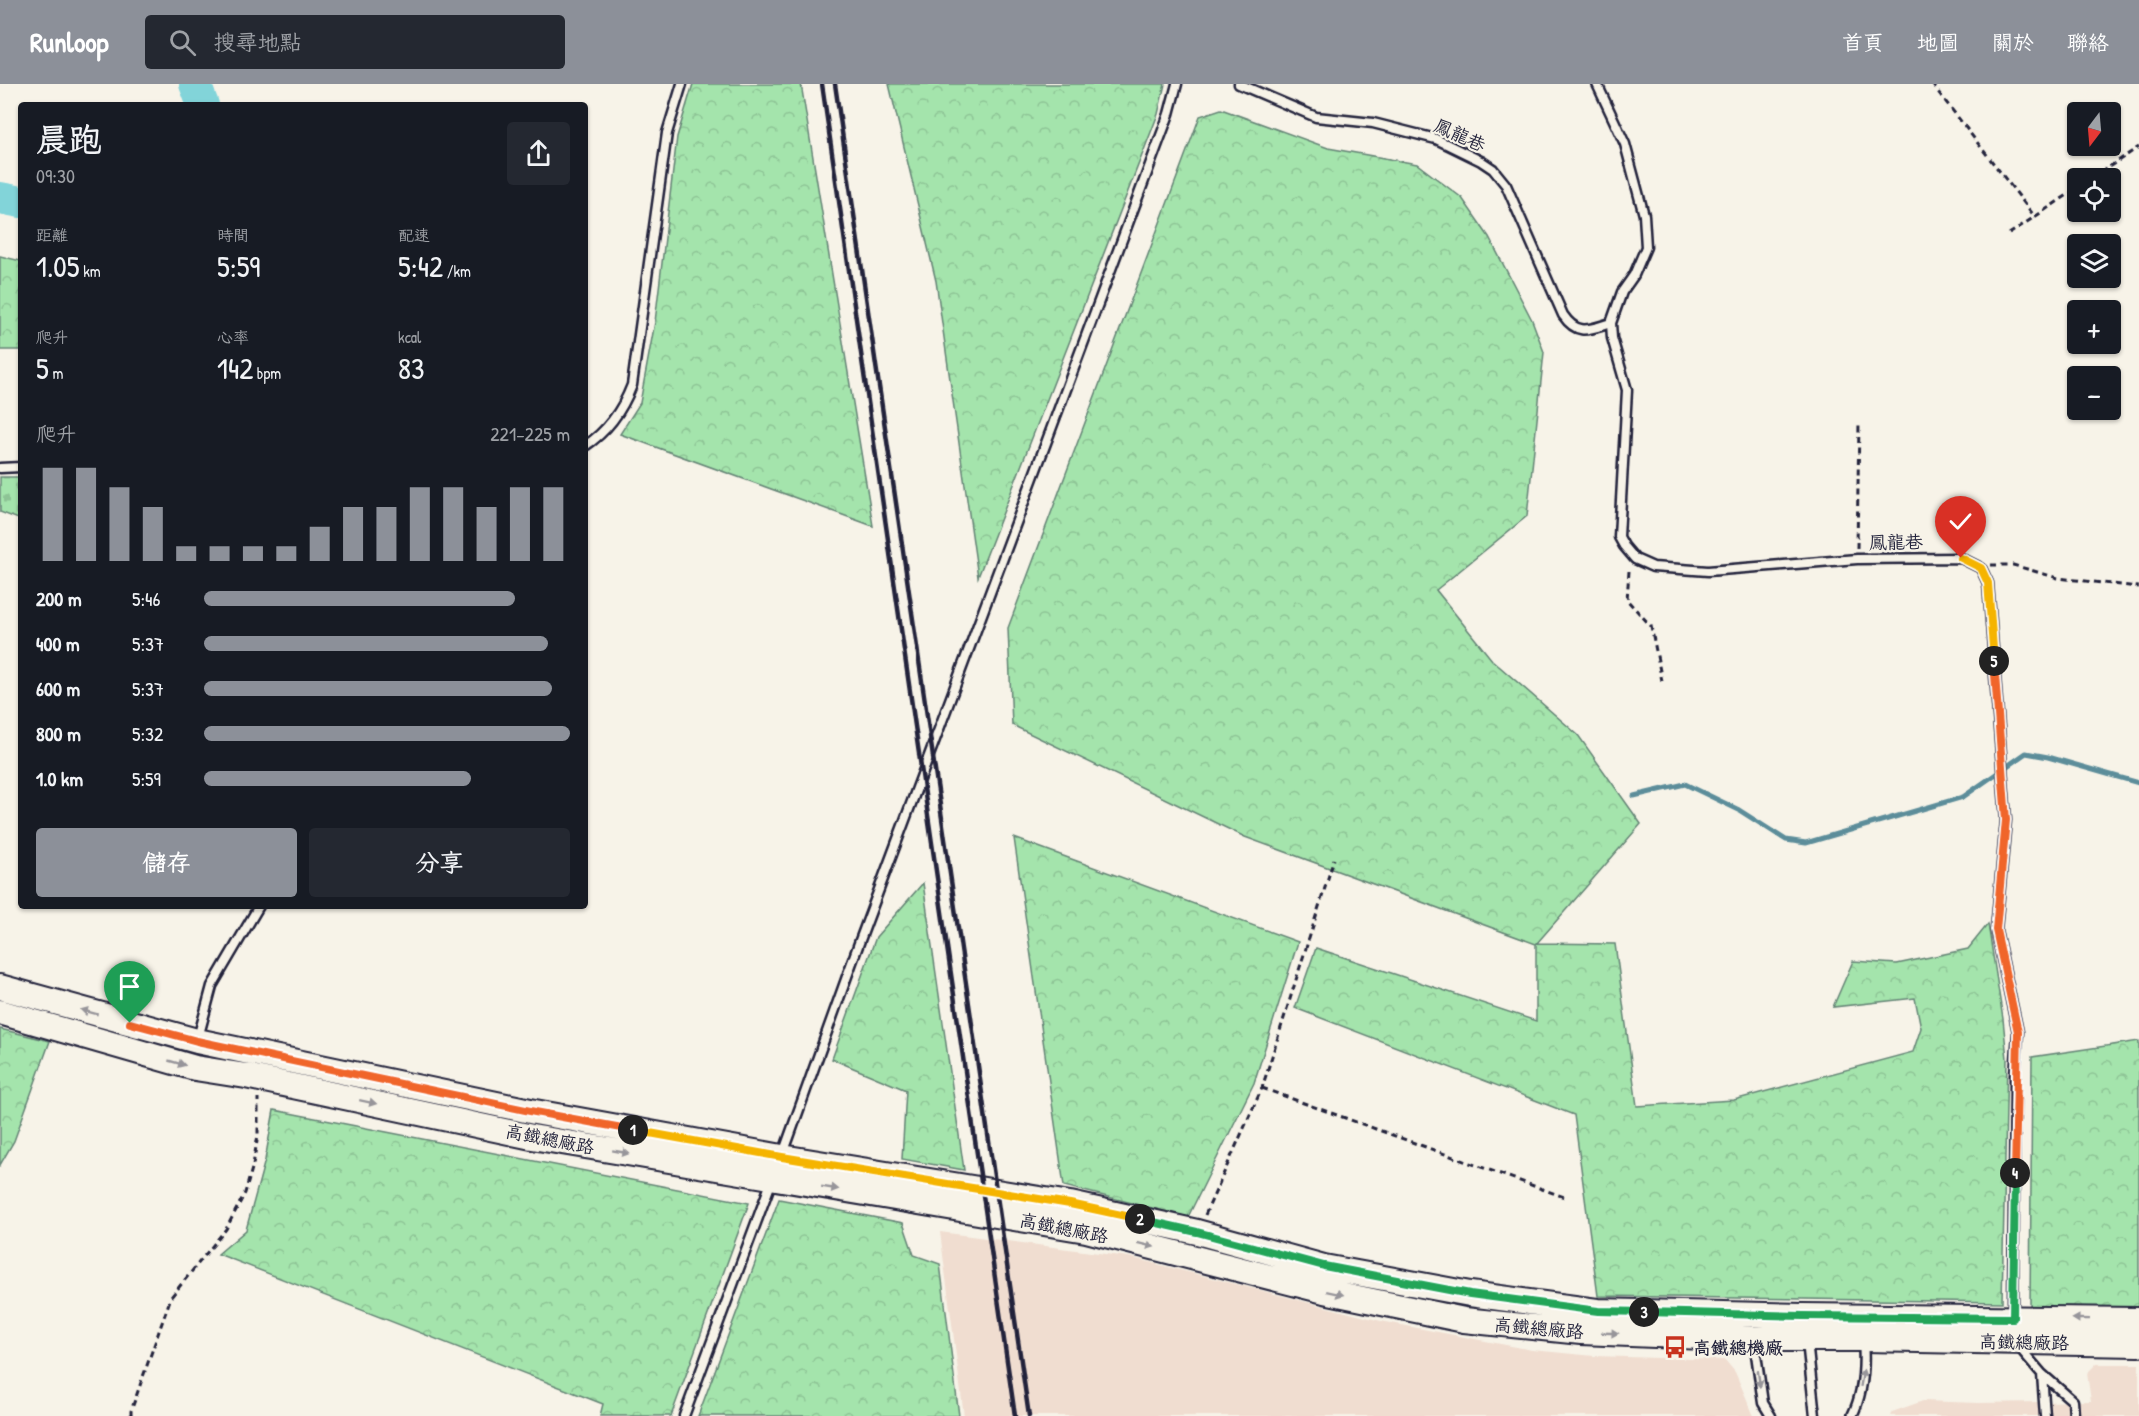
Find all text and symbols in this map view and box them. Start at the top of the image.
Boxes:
search box [145,15,565,69]
text: Runloop [30,23,109,61]
icon: search [166,26,199,59]
text: 搜尋地點 [214,27,302,57]
text: 首頁 [1842,28,1884,57]
text: 地圖 [1917,28,1959,57]
text: 關於 [1992,28,2034,57]
text: 聯絡 [2067,28,2109,57]
north arrow [2067,102,2121,156]
map controls [2067,102,2121,420]
street label: 鳳龍巷 [1430,113,1490,157]
text: 晨跑 [36,117,102,161]
button: share [507,122,570,185]
text: 09:30 [36,162,75,189]
button: locate [2067,168,2121,222]
text: 距離 [36,224,68,246]
text: 時間 [217,224,249,246]
text: 配速 [398,224,430,246]
button: layers [2067,234,2121,288]
text: 1.05 [36,246,79,286]
text: 5:59 [217,246,260,286]
text: 5:42 [398,246,443,286]
text: km [79,260,101,282]
text: /km [443,260,471,282]
button: + [2067,300,2121,354]
text: 爬升 [36,326,68,348]
text: 心率 [217,326,249,348]
text: kcal [398,326,421,348]
text: 5 [36,348,49,388]
text: 142 [217,348,253,388]
text: 83 [398,348,424,388]
text: m [49,362,63,384]
text: bpm [253,362,281,384]
button: − [2067,366,2121,420]
text: 爬升 [36,420,76,447]
text: 221–225 m [490,420,570,447]
pin [1935,496,1986,558]
icon: check [1944,505,1977,538]
street label: 鳳龍巷 [1869,529,1923,555]
text: 200 m [36,585,81,612]
text: 5:46 [132,585,161,612]
text: 400 m [36,630,80,657]
text: 5:37 [132,630,164,657]
pin: 5 [1979,646,2009,676]
text: 5 [1991,650,1997,672]
text: 600 m [36,675,80,702]
text: 5:37 [132,675,164,702]
text: 800 m [36,720,81,747]
text: 5:32 [132,720,163,747]
text: 1.0 km [36,765,83,792]
text: 5:59 [132,765,161,792]
button: 儲存 [36,828,297,897]
button: 分享 [309,828,570,897]
pin [104,961,155,1023]
icon: arrive [113,970,146,1003]
one-way arrow [80,1007,98,1017]
one-way arrow [169,1059,187,1068]
one-way arrow [359,1098,378,1107]
pin: 1 [618,1115,648,1145]
street label: 高鐵總廠路 [503,1118,597,1160]
text: 1 [630,1119,636,1141]
one-way arrow [612,1148,631,1157]
pin: 4 [2000,1158,2030,1188]
text: 4 [2012,1162,2018,1184]
one-way arrow [821,1184,840,1193]
pin: 2 [1125,1204,1155,1234]
street label: 高鐵總廠路 [1017,1207,1111,1249]
text: 2 [1136,1208,1144,1230]
one-way arrow [1137,1241,1155,1251]
one-way arrow [1326,1289,1345,1298]
pin: 3 [1629,1297,1659,1327]
text: 3 [1640,1301,1648,1323]
street label: 高鐵總廠路 [1493,1312,1585,1344]
one-way arrow [2071,1314,2090,1324]
one-way arrow [1601,1329,1620,1338]
street label: 高鐵總廠路 [1979,1329,2069,1355]
bus stop icon: 高鐵總機廠 [1662,1334,1688,1360]
place label: 高鐵總機廠 [1693,1335,1783,1360]
one-way arrow [1857,1368,1866,1387]
one-way arrow [1755,1369,1764,1388]

